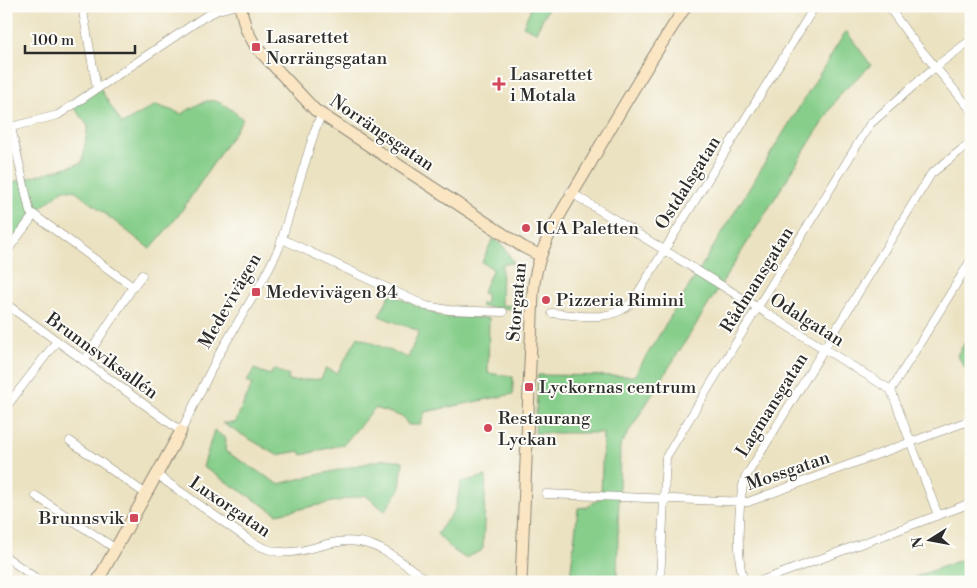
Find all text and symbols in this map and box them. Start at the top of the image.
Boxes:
scale bar [25,22,135,54]
place label: Lasarettet Norrängsgatan [266,26,387,70]
text: 100 m [32,31,74,50]
marker: Lasarettet Norrängsgatan [250,41,262,53]
place label: Lasarettet i Motala [510,63,593,107]
marker: Lasarettet i Motala [492,77,506,91]
street label: Norrängsgatan [325,90,439,177]
street label: Ostdalsgatan [650,132,726,234]
place label: ICA Paletten [536,217,639,240]
marker: ICA Paletten [520,222,532,234]
street label: Rådmansgatan [715,223,799,337]
street label: Medevivägen [194,249,267,353]
street label: Storgatan [502,261,532,342]
place label: Medevivägen 84 [266,281,398,304]
marker: Medevivägen 84 [250,286,262,298]
street label: Odalgatan [765,288,849,352]
place label: Pizzeria Rimini [556,289,684,312]
marker: Pizzeria Rimini [540,294,552,306]
street label: Brunnsviksallén [40,307,163,405]
street label: Lagmansgatan [731,348,813,461]
place label: Lyckornas centrum [539,376,696,399]
marker: Lyckornas centrum [523,381,535,393]
place label: Restaurang Lyckan [498,407,591,451]
marker: Restaurang Lyckan [482,422,494,434]
street label: Mossgatan [743,446,833,496]
street label: Luxorgatan [185,471,275,543]
place label: Brunnsvik [38,507,126,530]
marker: Brunnsvik [128,512,140,524]
north arrow [904,516,954,566]
text: N [908,535,928,549]

